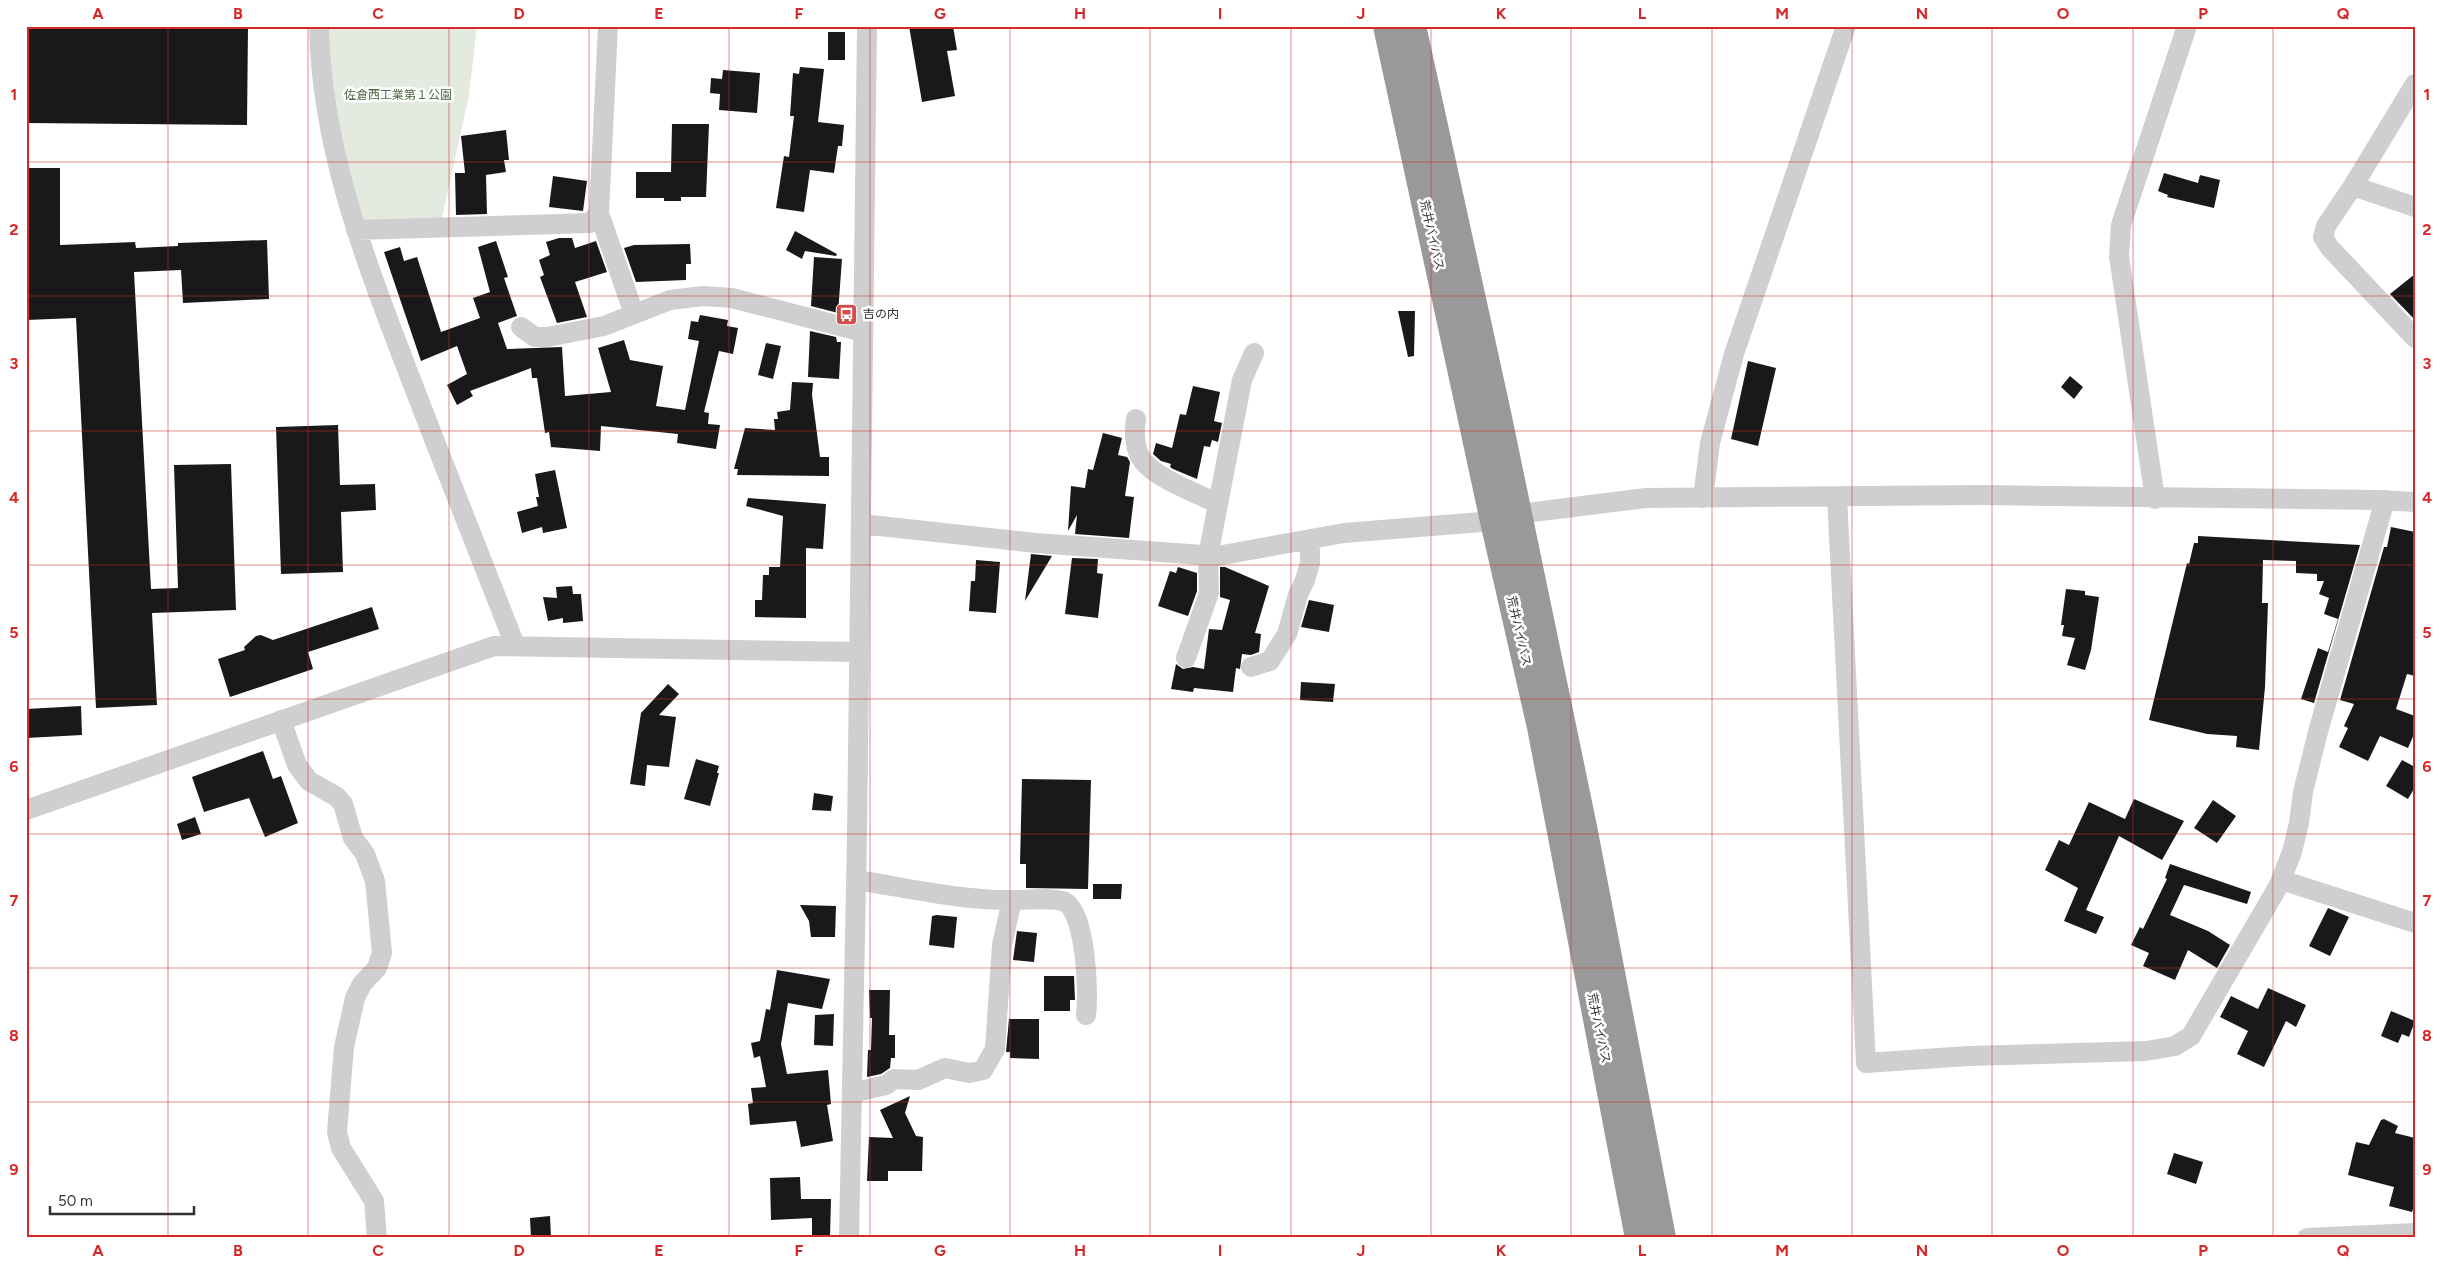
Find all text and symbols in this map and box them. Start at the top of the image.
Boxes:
text: A [92,4,104,23]
text: B [233,4,243,23]
text: C [372,4,384,23]
text: D [513,4,525,23]
text: E [654,4,664,23]
text: F [795,4,804,23]
text: G [934,4,946,23]
text: H [1074,4,1086,23]
text: I [1218,4,1222,23]
text: J [1357,4,1365,23]
text: K [1496,4,1507,23]
text: L [1638,4,1647,23]
text: M [1775,4,1789,23]
text: N [1916,4,1928,23]
text: O [2057,4,2070,23]
text: P [2198,4,2208,23]
text: Q [2337,4,2350,23]
text: 1 [11,85,17,104]
text: 1 [2424,85,2430,104]
park label: 佐倉西工業第１公園 [344,88,452,102]
street label: 荒井バイパス [1417,198,1447,272]
text: 2 [9,220,19,239]
text: 2 [2422,220,2432,239]
bus stop icon: 吉の内 [835,302,859,326]
place label: 吉の内 [863,307,899,321]
text: 3 [10,354,19,373]
text: 3 [2423,354,2432,373]
text: 4 [9,488,19,507]
text: 4 [2422,488,2432,507]
street label: 荒井バイパス [1504,594,1534,668]
text: 5 [9,623,19,642]
text: 5 [2422,623,2432,642]
text: 6 [9,757,19,776]
text: 6 [2422,757,2432,776]
text: 7 [10,891,19,910]
text: 7 [2423,891,2432,910]
street label: 荒井バイパス [1585,991,1613,1065]
text: 8 [9,1026,19,1045]
text: 8 [2422,1026,2432,1045]
text: 9 [9,1160,19,1179]
text: 9 [2422,1160,2432,1179]
scale bar [50,1184,194,1216]
text: 50 m [58,1192,93,1210]
text: A [92,1241,104,1260]
text: B [233,1241,243,1260]
text: C [372,1241,384,1260]
text: D [513,1241,525,1260]
text: E [654,1241,664,1260]
text: F [795,1241,804,1260]
text: G [934,1241,946,1260]
text: H [1074,1241,1086,1260]
text: I [1218,1241,1222,1260]
text: J [1357,1241,1365,1260]
text: K [1496,1241,1507,1260]
text: L [1638,1241,1647,1260]
text: M [1775,1241,1789,1260]
text: N [1916,1241,1928,1260]
text: O [2057,1241,2070,1260]
text: P [2198,1241,2208,1260]
text: Q [2337,1241,2350,1260]

